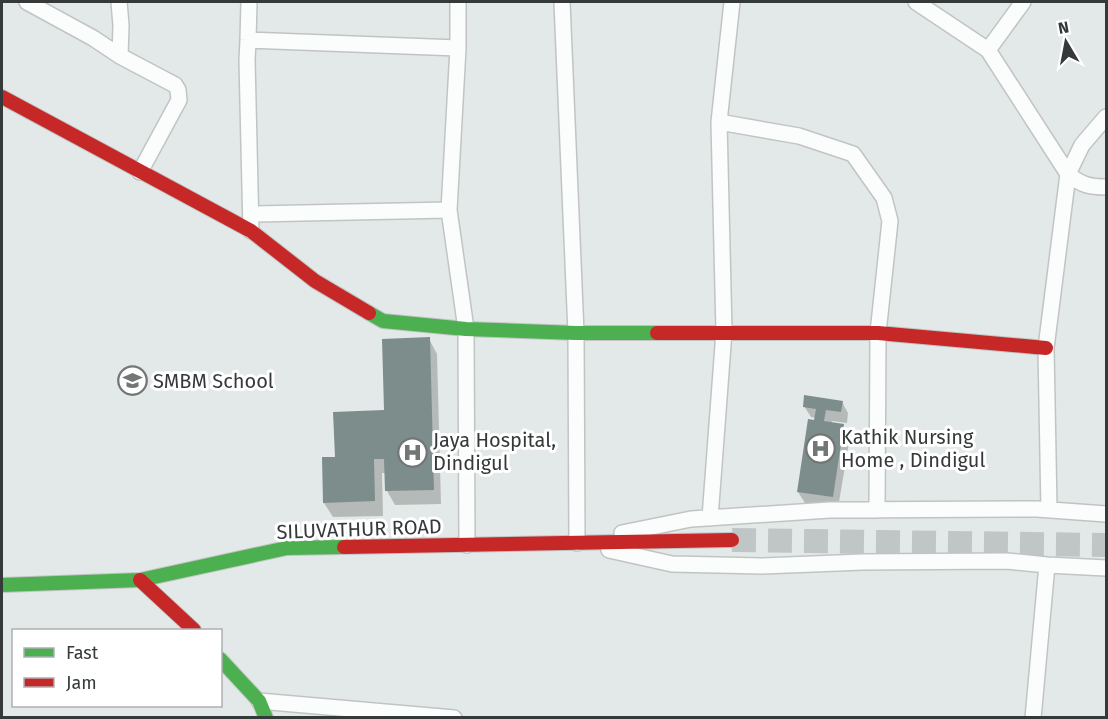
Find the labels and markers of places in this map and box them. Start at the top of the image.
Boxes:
school or university icon: SMBM School [116,365,148,397]
place label: SMBM School [153,369,274,393]
place label: Kathik Nursing Home , Dindigul [841,425,985,472]
place label: Jaya Hospital, Dindigul [433,428,556,475]
hospital icon: Kathik Nursing Home , Dindigul [804,433,836,465]
hospital icon: Jaya Hospital, Dindigul [396,436,428,468]

